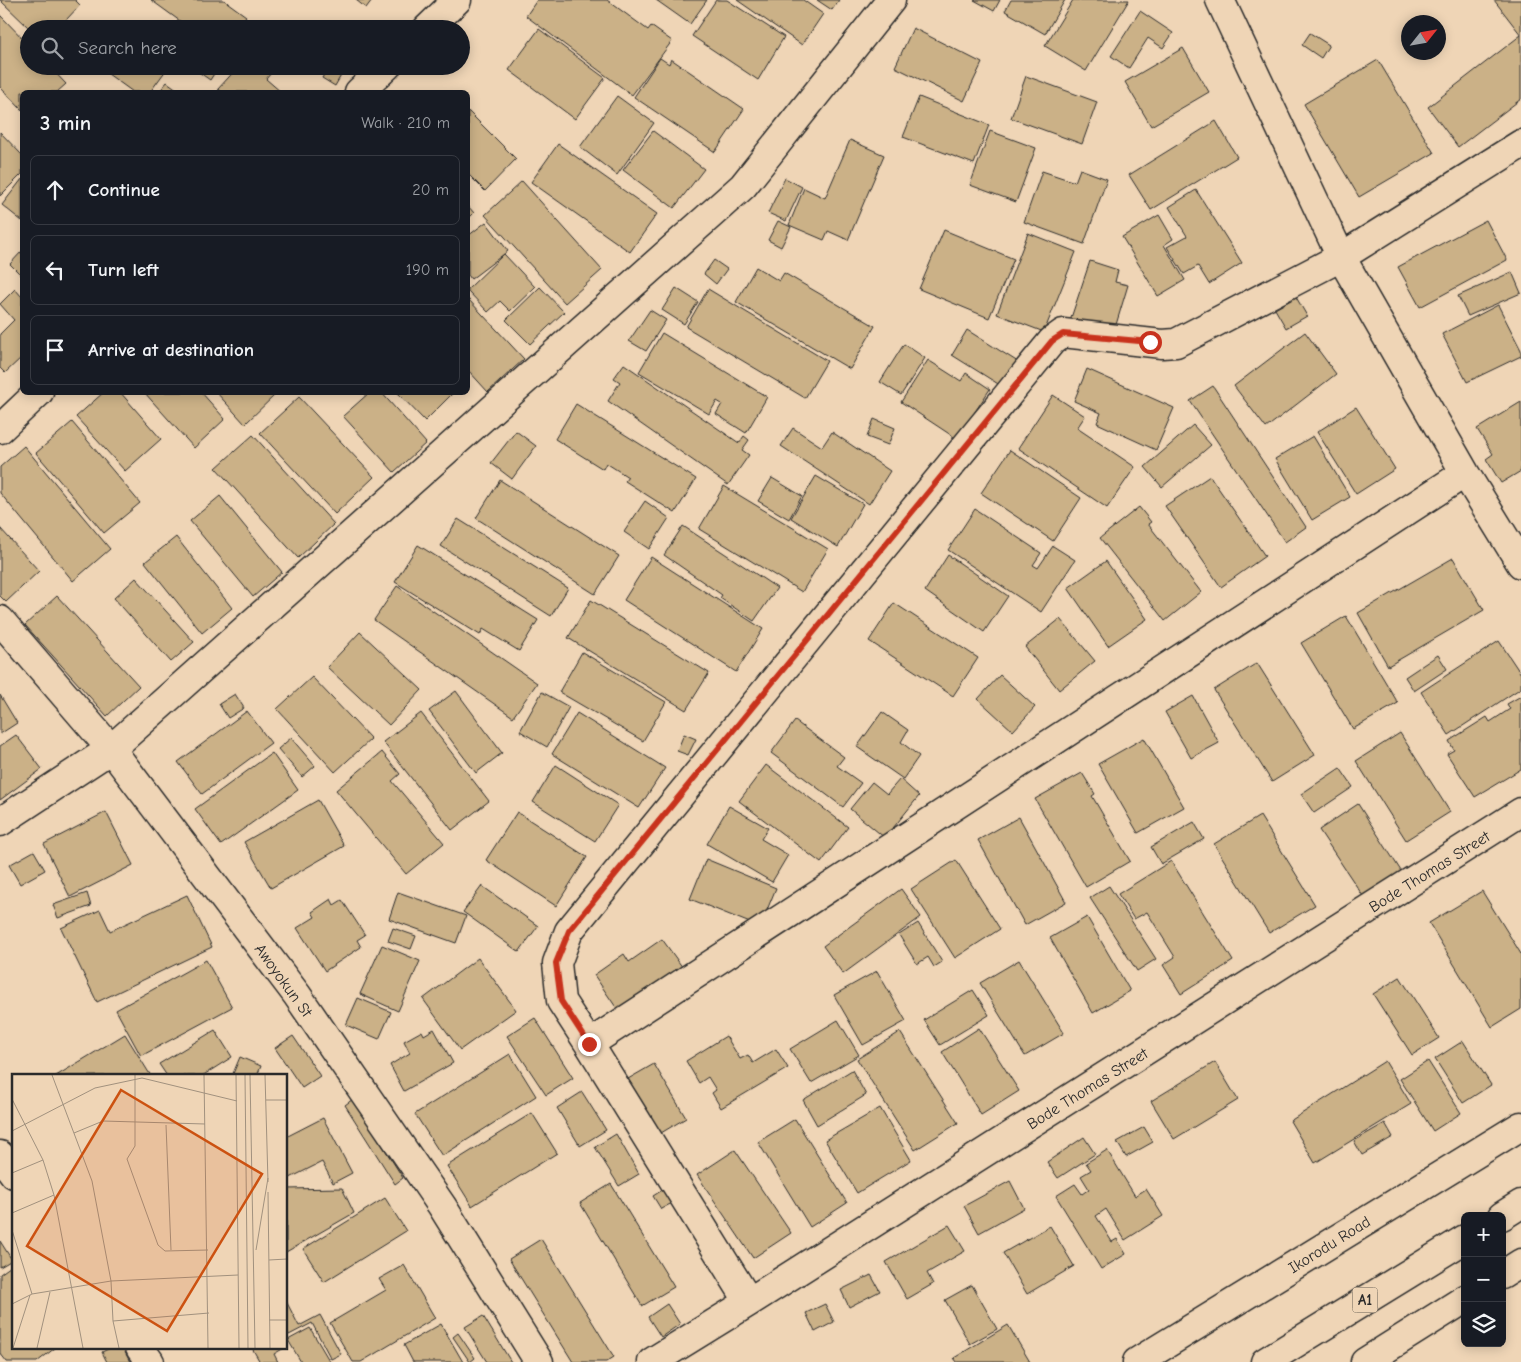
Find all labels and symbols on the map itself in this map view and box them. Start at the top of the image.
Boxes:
north arrow [1401,15,1446,60]
route start [1139,331,1162,354]
street label: Bode Thomas Street [1366,827,1494,916]
street label: Awoyokun St [251,941,316,1021]
route end [578,1033,601,1056]
street label: Bode Thomas Street [1024,1044,1152,1133]
inset map [12,1074,288,1350]
street label: Ikorodu Road [1285,1213,1374,1277]
road number: A1 [1352,1288,1378,1312]

